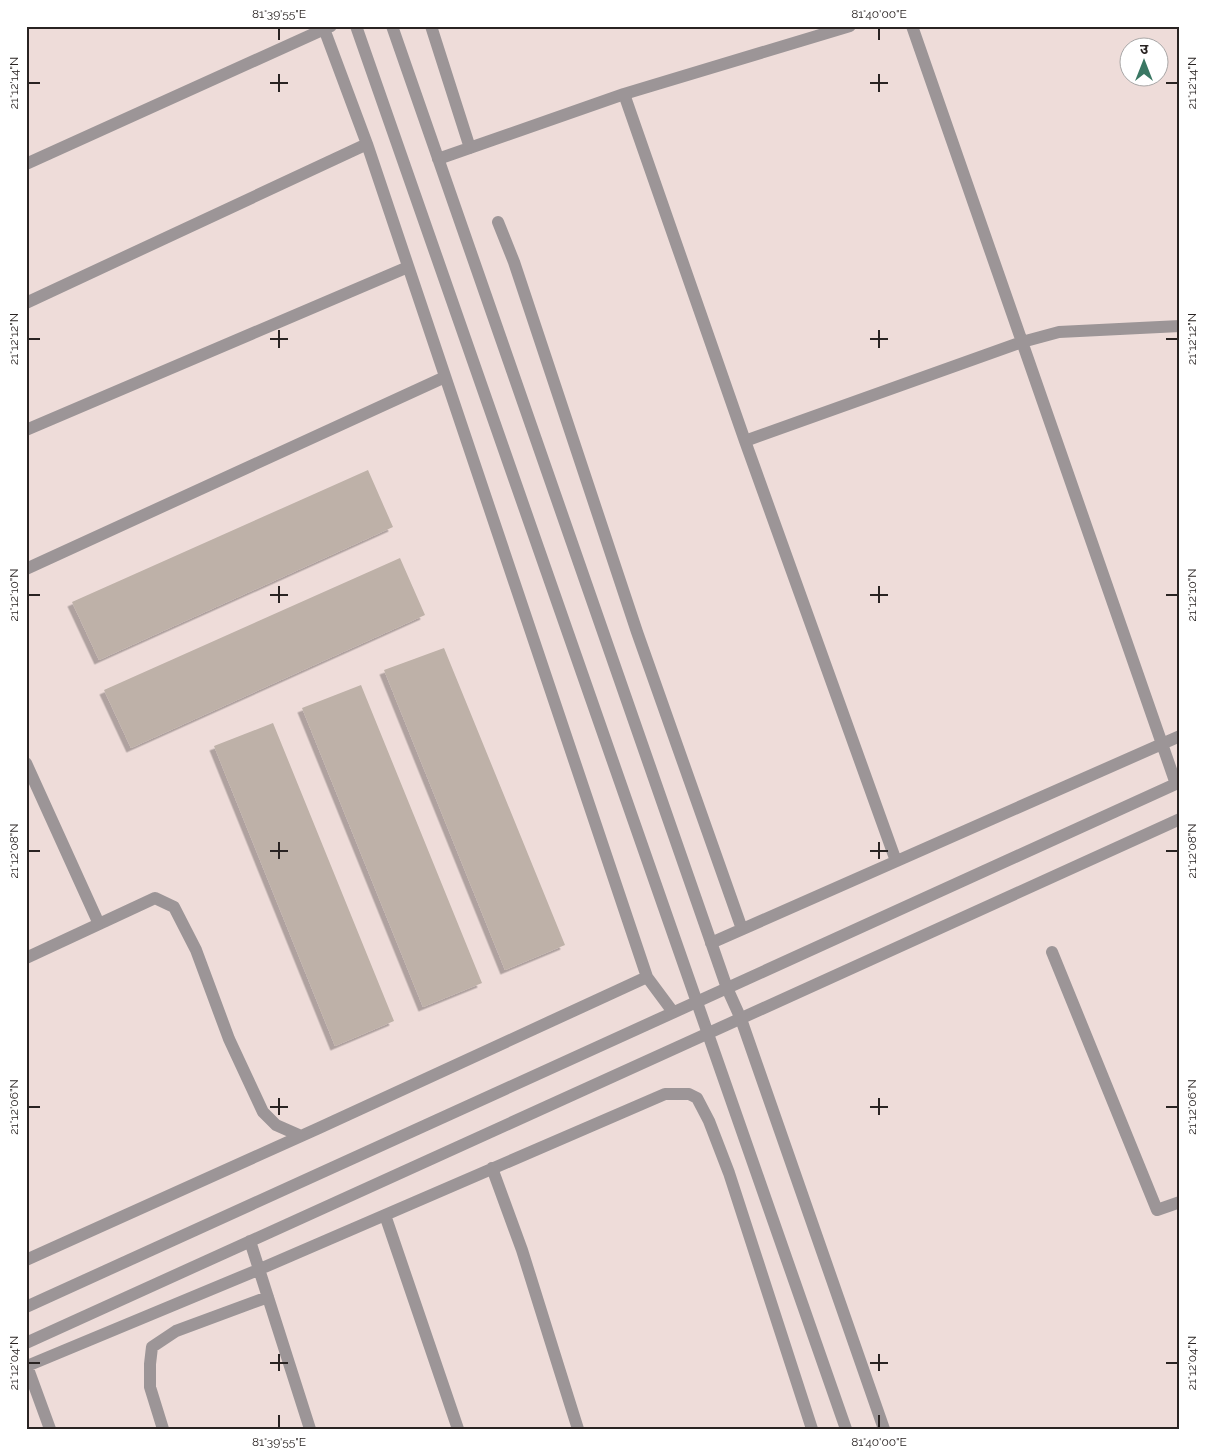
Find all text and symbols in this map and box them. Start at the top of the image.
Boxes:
text: 81°39'55"E [252,7,306,21]
text: 81°40'00"E [851,7,907,21]
north arrow [1118,38,1168,88]
text: उ [1140,41,1149,57]
text: 21°12'14"N [7,57,21,109]
text: 21°12'14"N [1185,57,1199,109]
text: 21°12'12"N [7,313,21,365]
text: 21°12'12"N [1185,313,1199,365]
text: 21°12'10"N [7,568,21,622]
text: 21°12'10"N [1185,568,1199,622]
text: 21°12'08"N [7,823,21,879]
text: 21°12'08"N [1185,823,1199,879]
text: 21°12'06"N [7,1079,21,1135]
text: 21°12'06"N [1185,1079,1199,1135]
text: 21°12'04"N [7,1336,21,1390]
text: 21°12'04"N [1185,1336,1199,1390]
text: 81°39'55"E [252,1435,306,1449]
text: 81°40'00"E [851,1435,907,1449]

